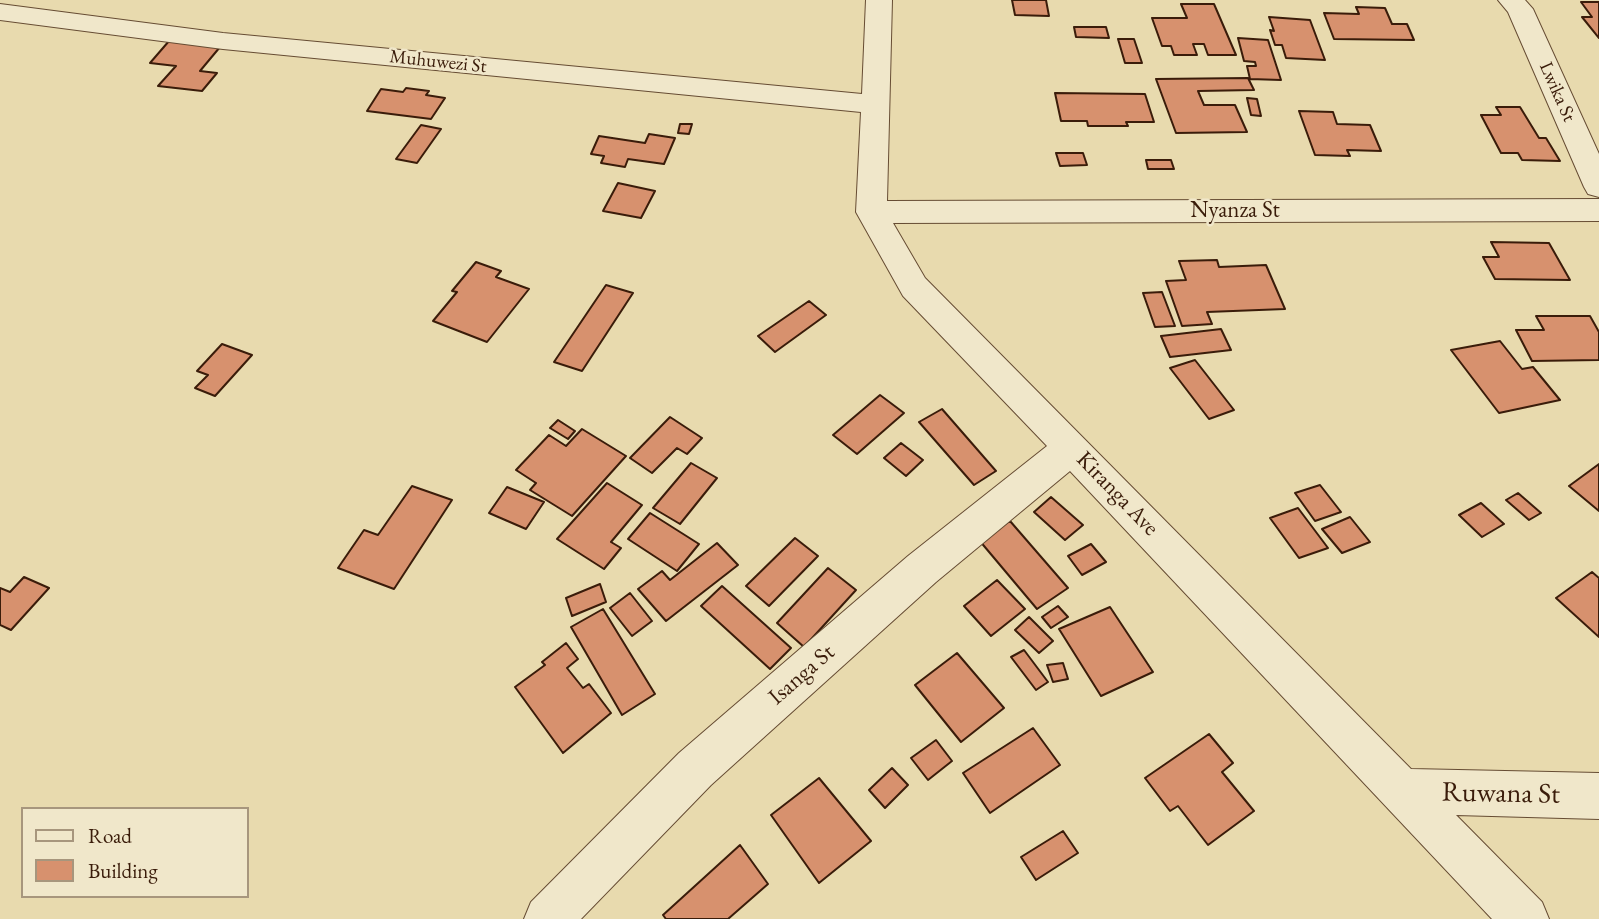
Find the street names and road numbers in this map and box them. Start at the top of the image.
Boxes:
street label: Muhuwezi St [388,46,488,78]
street label: Lwika St [1534,59,1580,125]
street label: Nyanza St [1190,197,1280,225]
street label: Kiranga Ave [1070,446,1164,542]
street label: Isanga St [763,639,841,711]
street label: Ruwana St [1442,776,1560,812]

